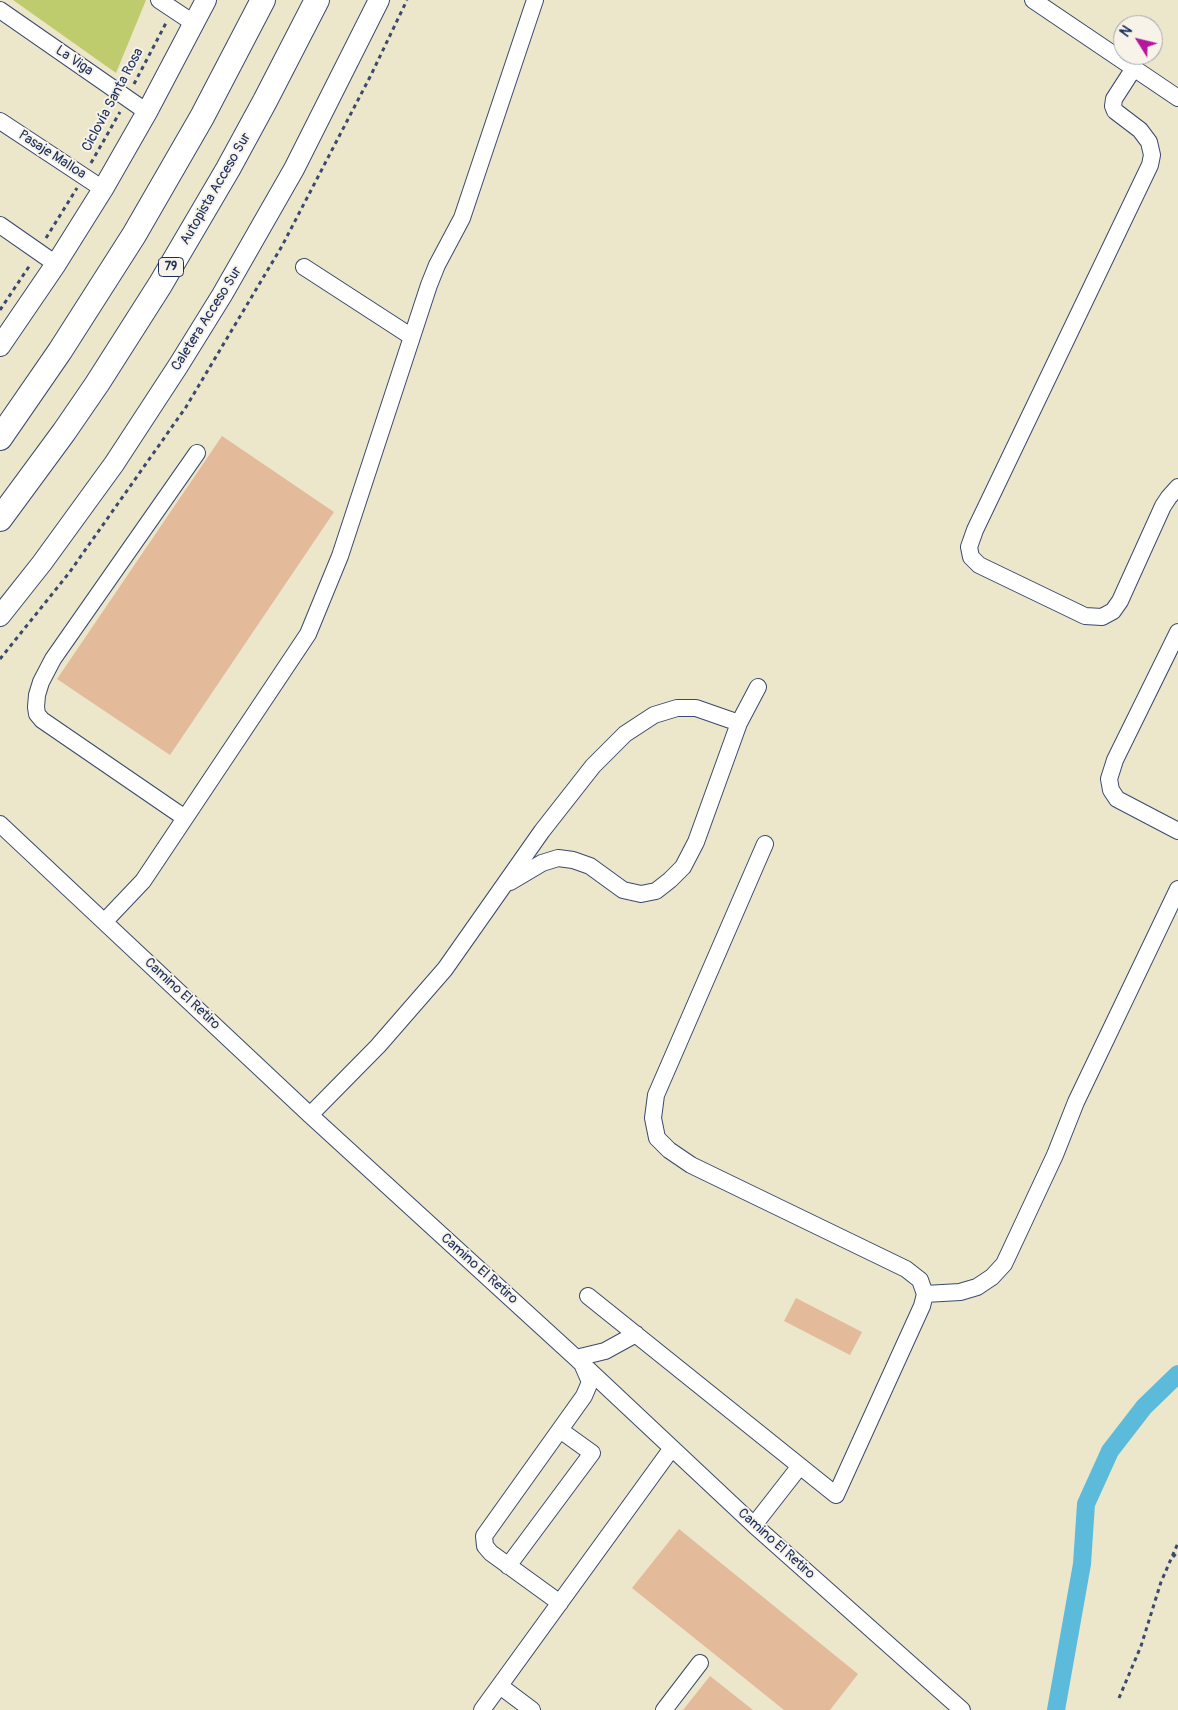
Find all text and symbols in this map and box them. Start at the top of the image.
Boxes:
north arrow [1113,15,1163,65]
text: N [1117,23,1136,40]
street label: La Viga [52,42,96,80]
street label: Ciclovía Santa Rosa [79,46,147,154]
street label: Pasaje Malloa [15,127,89,183]
street label: Autopista Acceso Sur [177,130,255,248]
road number: 79 [158,258,184,276]
street label: Caletera Acceso Sur [168,264,246,374]
street label: Camino El Retiro [141,955,223,1033]
street label: Camino El Retiro [437,1230,521,1308]
street label: Camino El Retiro [734,1505,818,1583]

